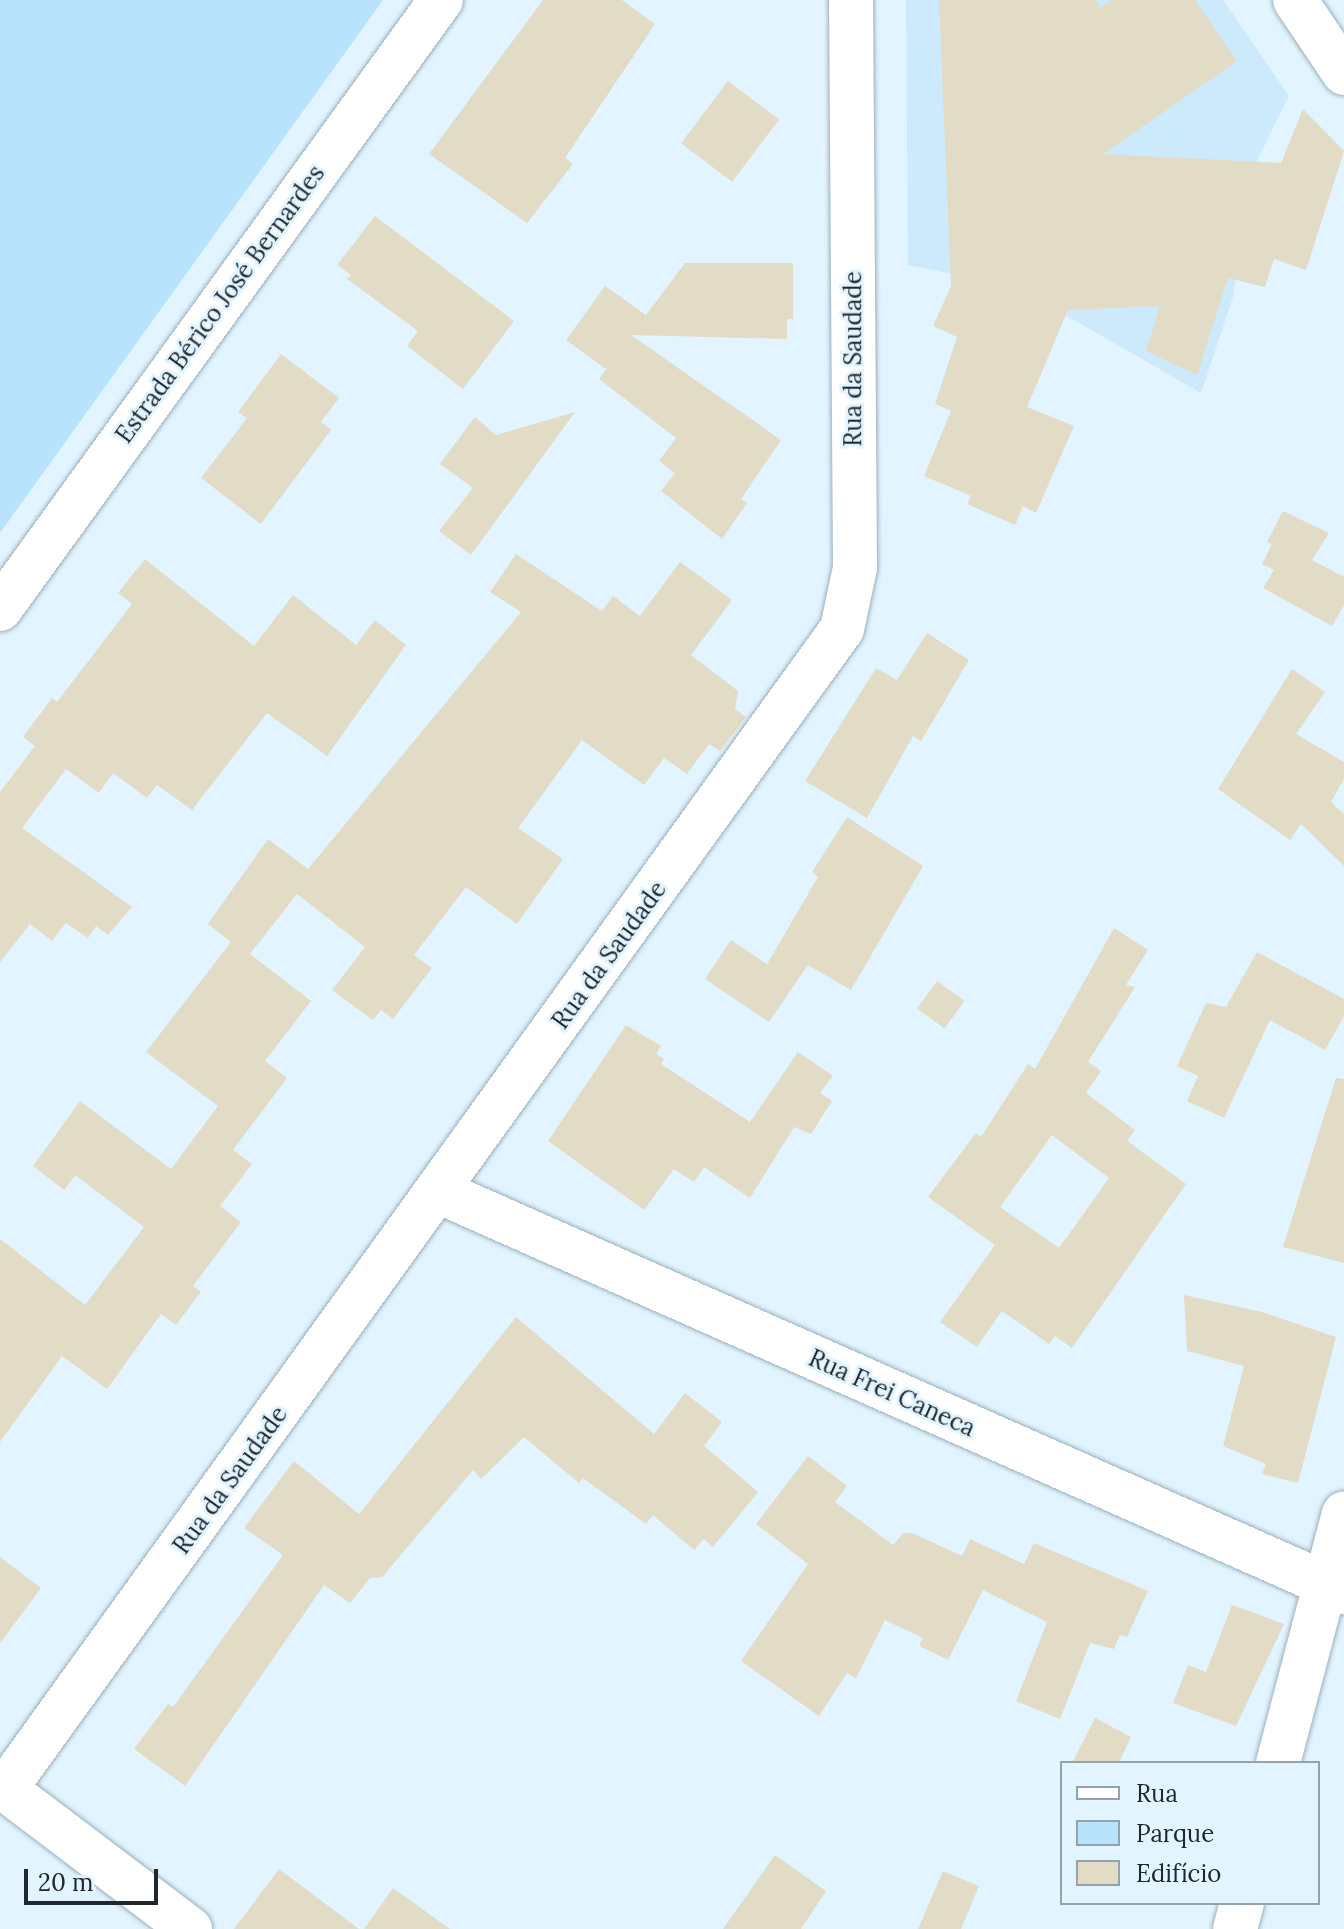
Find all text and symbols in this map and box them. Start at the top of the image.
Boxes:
street label: Estrada Bérico José Bernardes [110,159,330,449]
street label: Rua da Saudade [839,271,867,447]
street label: Rua da Saudade [546,876,672,1034]
street label: Rua Frei Caneca [804,1343,980,1443]
street label: Rua da Saudade [167,1401,293,1559]
legend [1060,1761,1320,1905]
text: Rua [1136,1778,1178,1809]
text: Parque [1136,1818,1214,1849]
scale bar [28,1853,162,1903]
text: Edifício [1136,1858,1221,1889]
text: 20 m [38,1867,94,1898]

